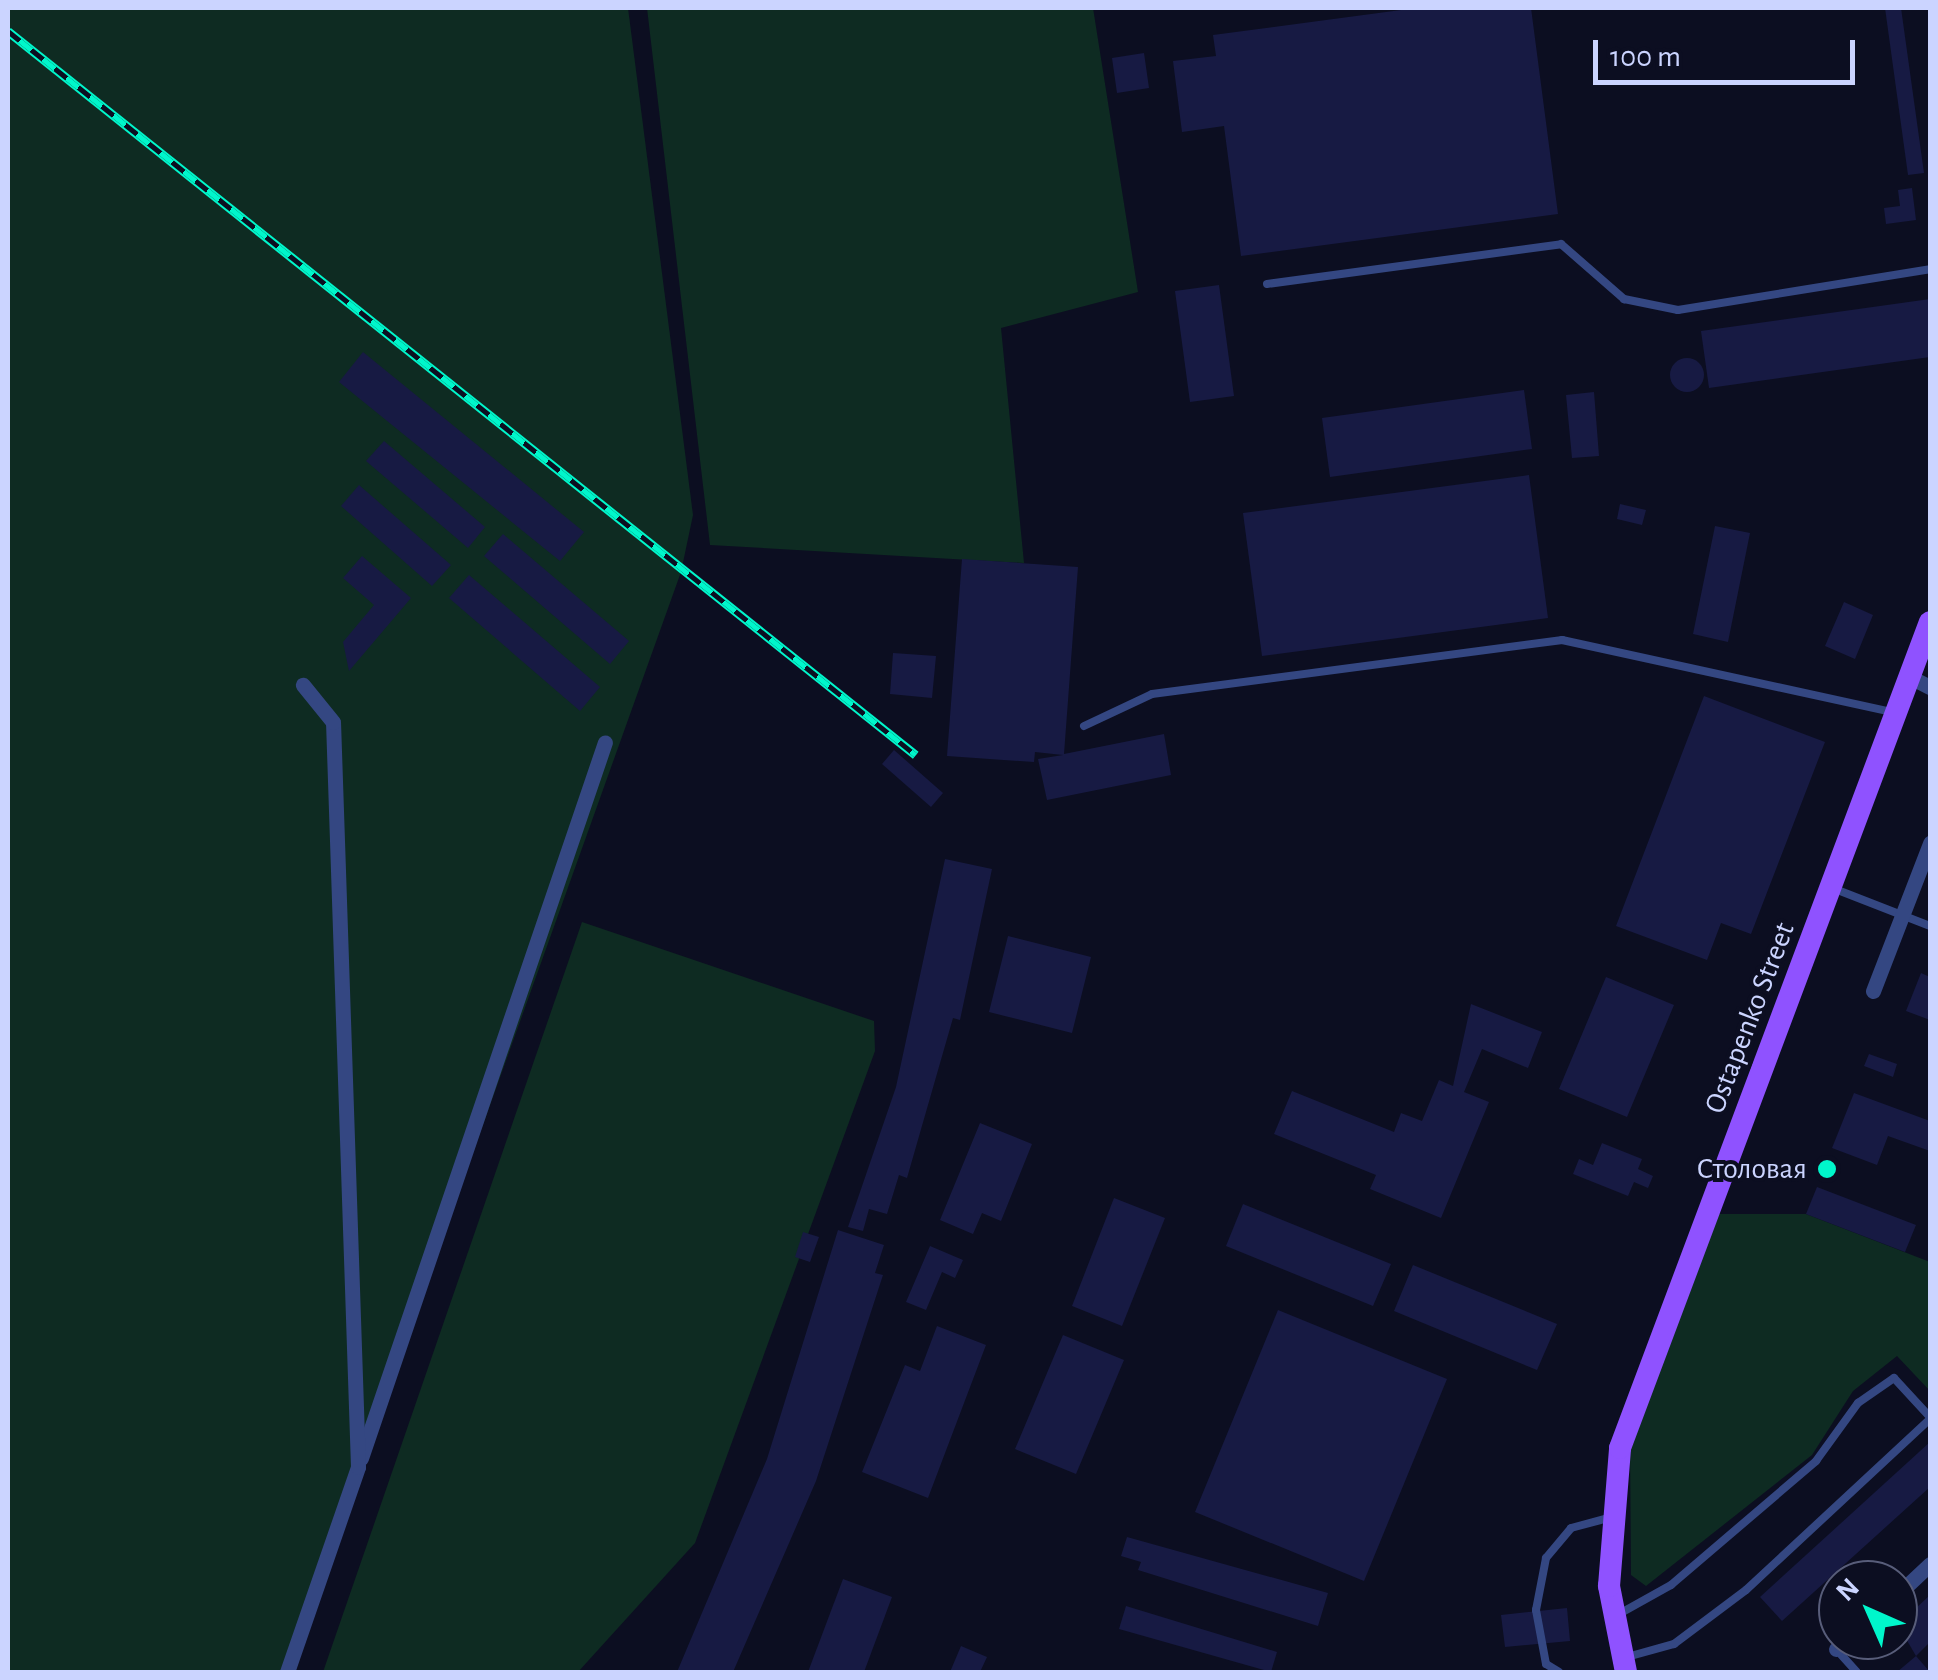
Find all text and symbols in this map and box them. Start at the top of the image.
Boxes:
scale bar [1598,20,1860,82]
text: 100 m [1610,42,1681,72]
street label: Ostapenko Street [1697,917,1803,1119]
place label: Столовая [1697,1151,1807,1187]
marker: Столовая [1816,1158,1838,1180]
north arrow [1818,1560,1918,1660]
text: N [1831,1573,1865,1607]

